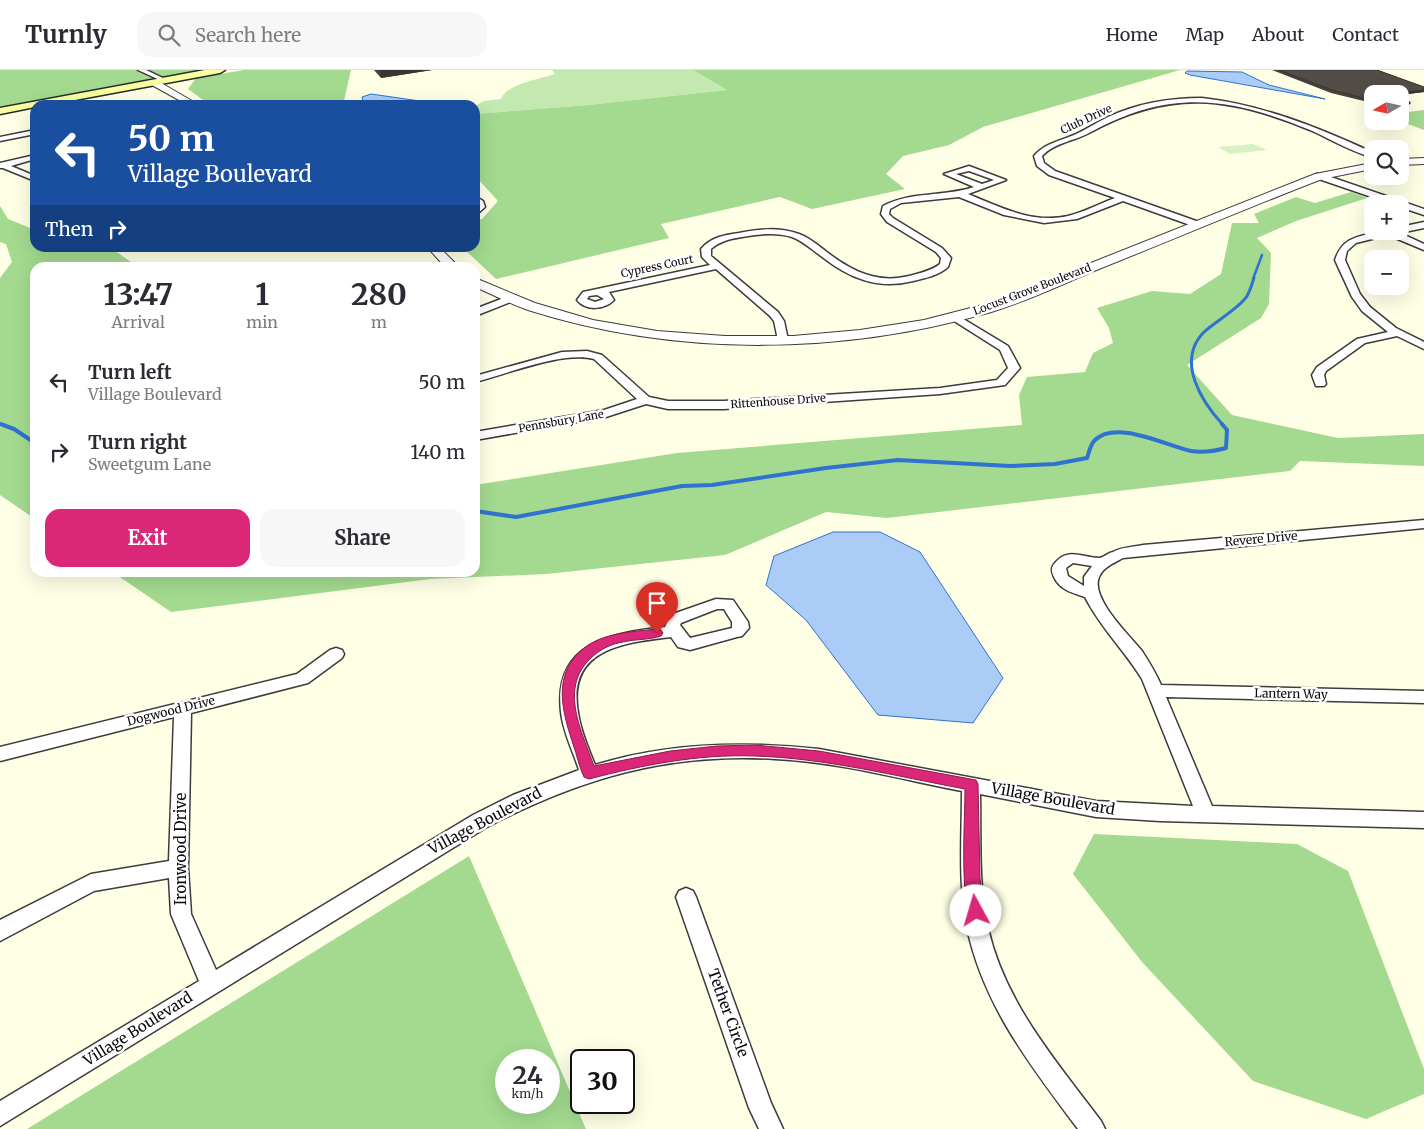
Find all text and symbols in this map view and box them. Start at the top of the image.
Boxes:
search box [137,12,487,57]
text: Turnly [25,19,107,50]
icon: search [155,21,183,49]
text: Search here [195,23,301,47]
text: Home [1106,23,1158,46]
text: Map [1186,23,1224,46]
text: About [1252,23,1304,46]
text: Contact [1332,23,1399,46]
north arrow [1364,85,1409,130]
map controls [1364,85,1409,295]
street label: Club Drive [1058,101,1114,137]
text: 50 m [128,117,215,161]
icon: left [45,120,110,185]
button: search [1364,140,1409,185]
text: Village Boulevard [128,160,312,188]
button: + [1364,195,1409,240]
icon: right [103,215,131,243]
text: Then [45,217,93,241]
button: − [1364,250,1409,295]
street label: Cypress Court [620,251,695,281]
street label: Locust Grove Boulevard [971,260,1093,318]
text: 13:47 [103,275,173,313]
text: 1 [255,275,269,313]
text: 280 [351,275,407,313]
text: Arrival [111,312,165,332]
text: min [246,312,278,332]
text: m [371,312,387,332]
text: Turn left [88,360,172,384]
icon: left [45,368,73,396]
text: 50 m [419,370,465,394]
text: Village Boulevard [88,384,222,404]
street label: Rittenhouse Drive [730,391,826,411]
street label: Pennsbury Lane [517,407,605,435]
text: Turn right [88,430,187,454]
icon: right [45,438,73,466]
text: 140 m [410,440,465,464]
text: Sweetgum Lane [88,454,211,474]
button: Exit [45,509,250,567]
button: Share [260,509,465,567]
street label: Revere Drive [1224,528,1298,549]
pin [636,582,678,633]
icon: arrive [643,589,671,617]
street label: Lantern Way [1254,685,1328,702]
street label: Dogwood Drive [125,692,216,729]
street label: Village Boulevard [989,778,1116,819]
street label: Village Boulevard [424,783,545,859]
street label: Ironwood Drive [171,793,190,905]
position arrow [949,884,1001,936]
street label: Tether Circle [704,966,753,1060]
street label: Village Boulevard [79,987,196,1070]
speed limit sign: 30 [570,1049,635,1114]
text: 24 [512,1059,543,1091]
text: km/h [512,1086,543,1101]

